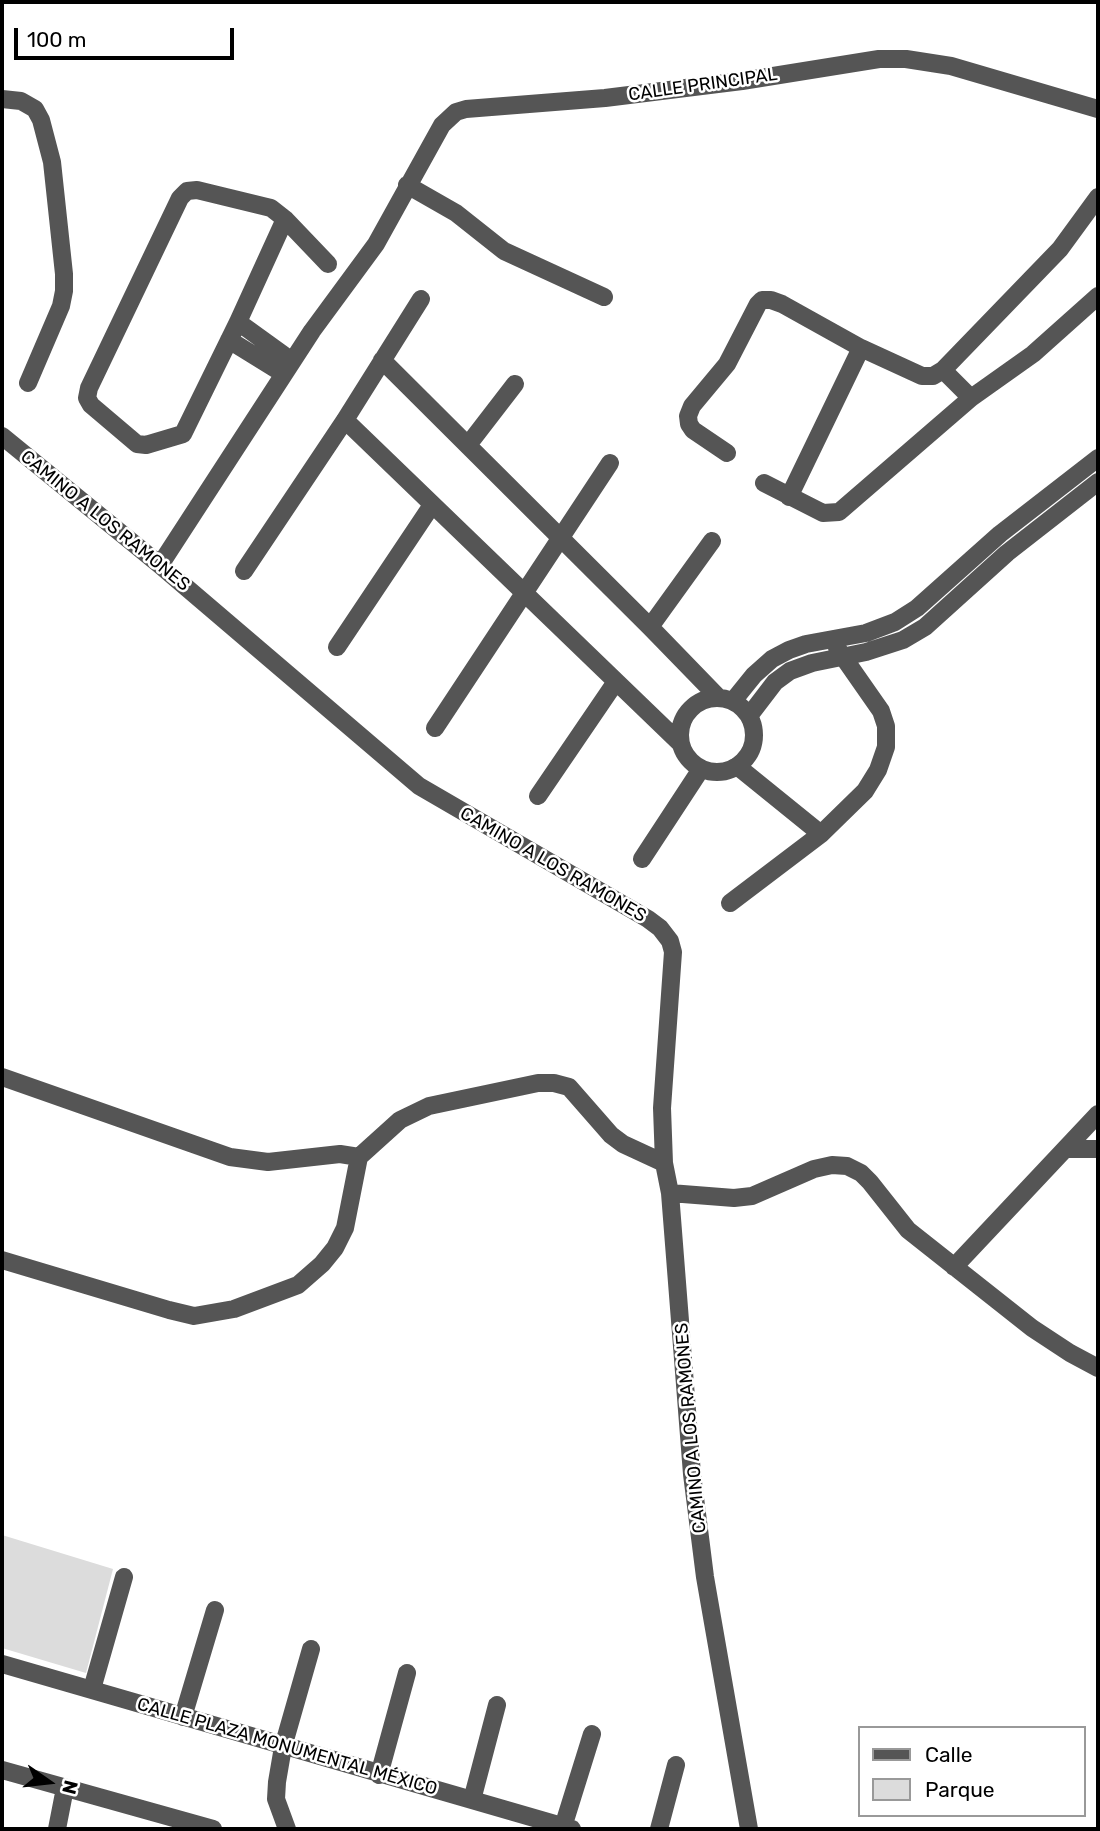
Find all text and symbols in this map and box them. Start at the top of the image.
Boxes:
scale bar [18,14,238,58]
text: 100 m [27,27,86,52]
street label: CALLE PRINCIPAL [627,64,779,106]
street label: CAMINO A LOS RAMONES [16,446,194,596]
street label: CAMINO A LOS RAMONES [456,803,650,927]
street label: CAMINO A LOS RAMONES [671,1322,711,1534]
street label: CALLE PLAZA MONUMENTAL MÉXICO [134,1694,440,1800]
legend [858,1726,1086,1817]
text: Calle [925,1742,973,1767]
north arrow [14,1747,84,1817]
text: Parque [925,1777,995,1802]
text: N [57,1778,83,1797]

